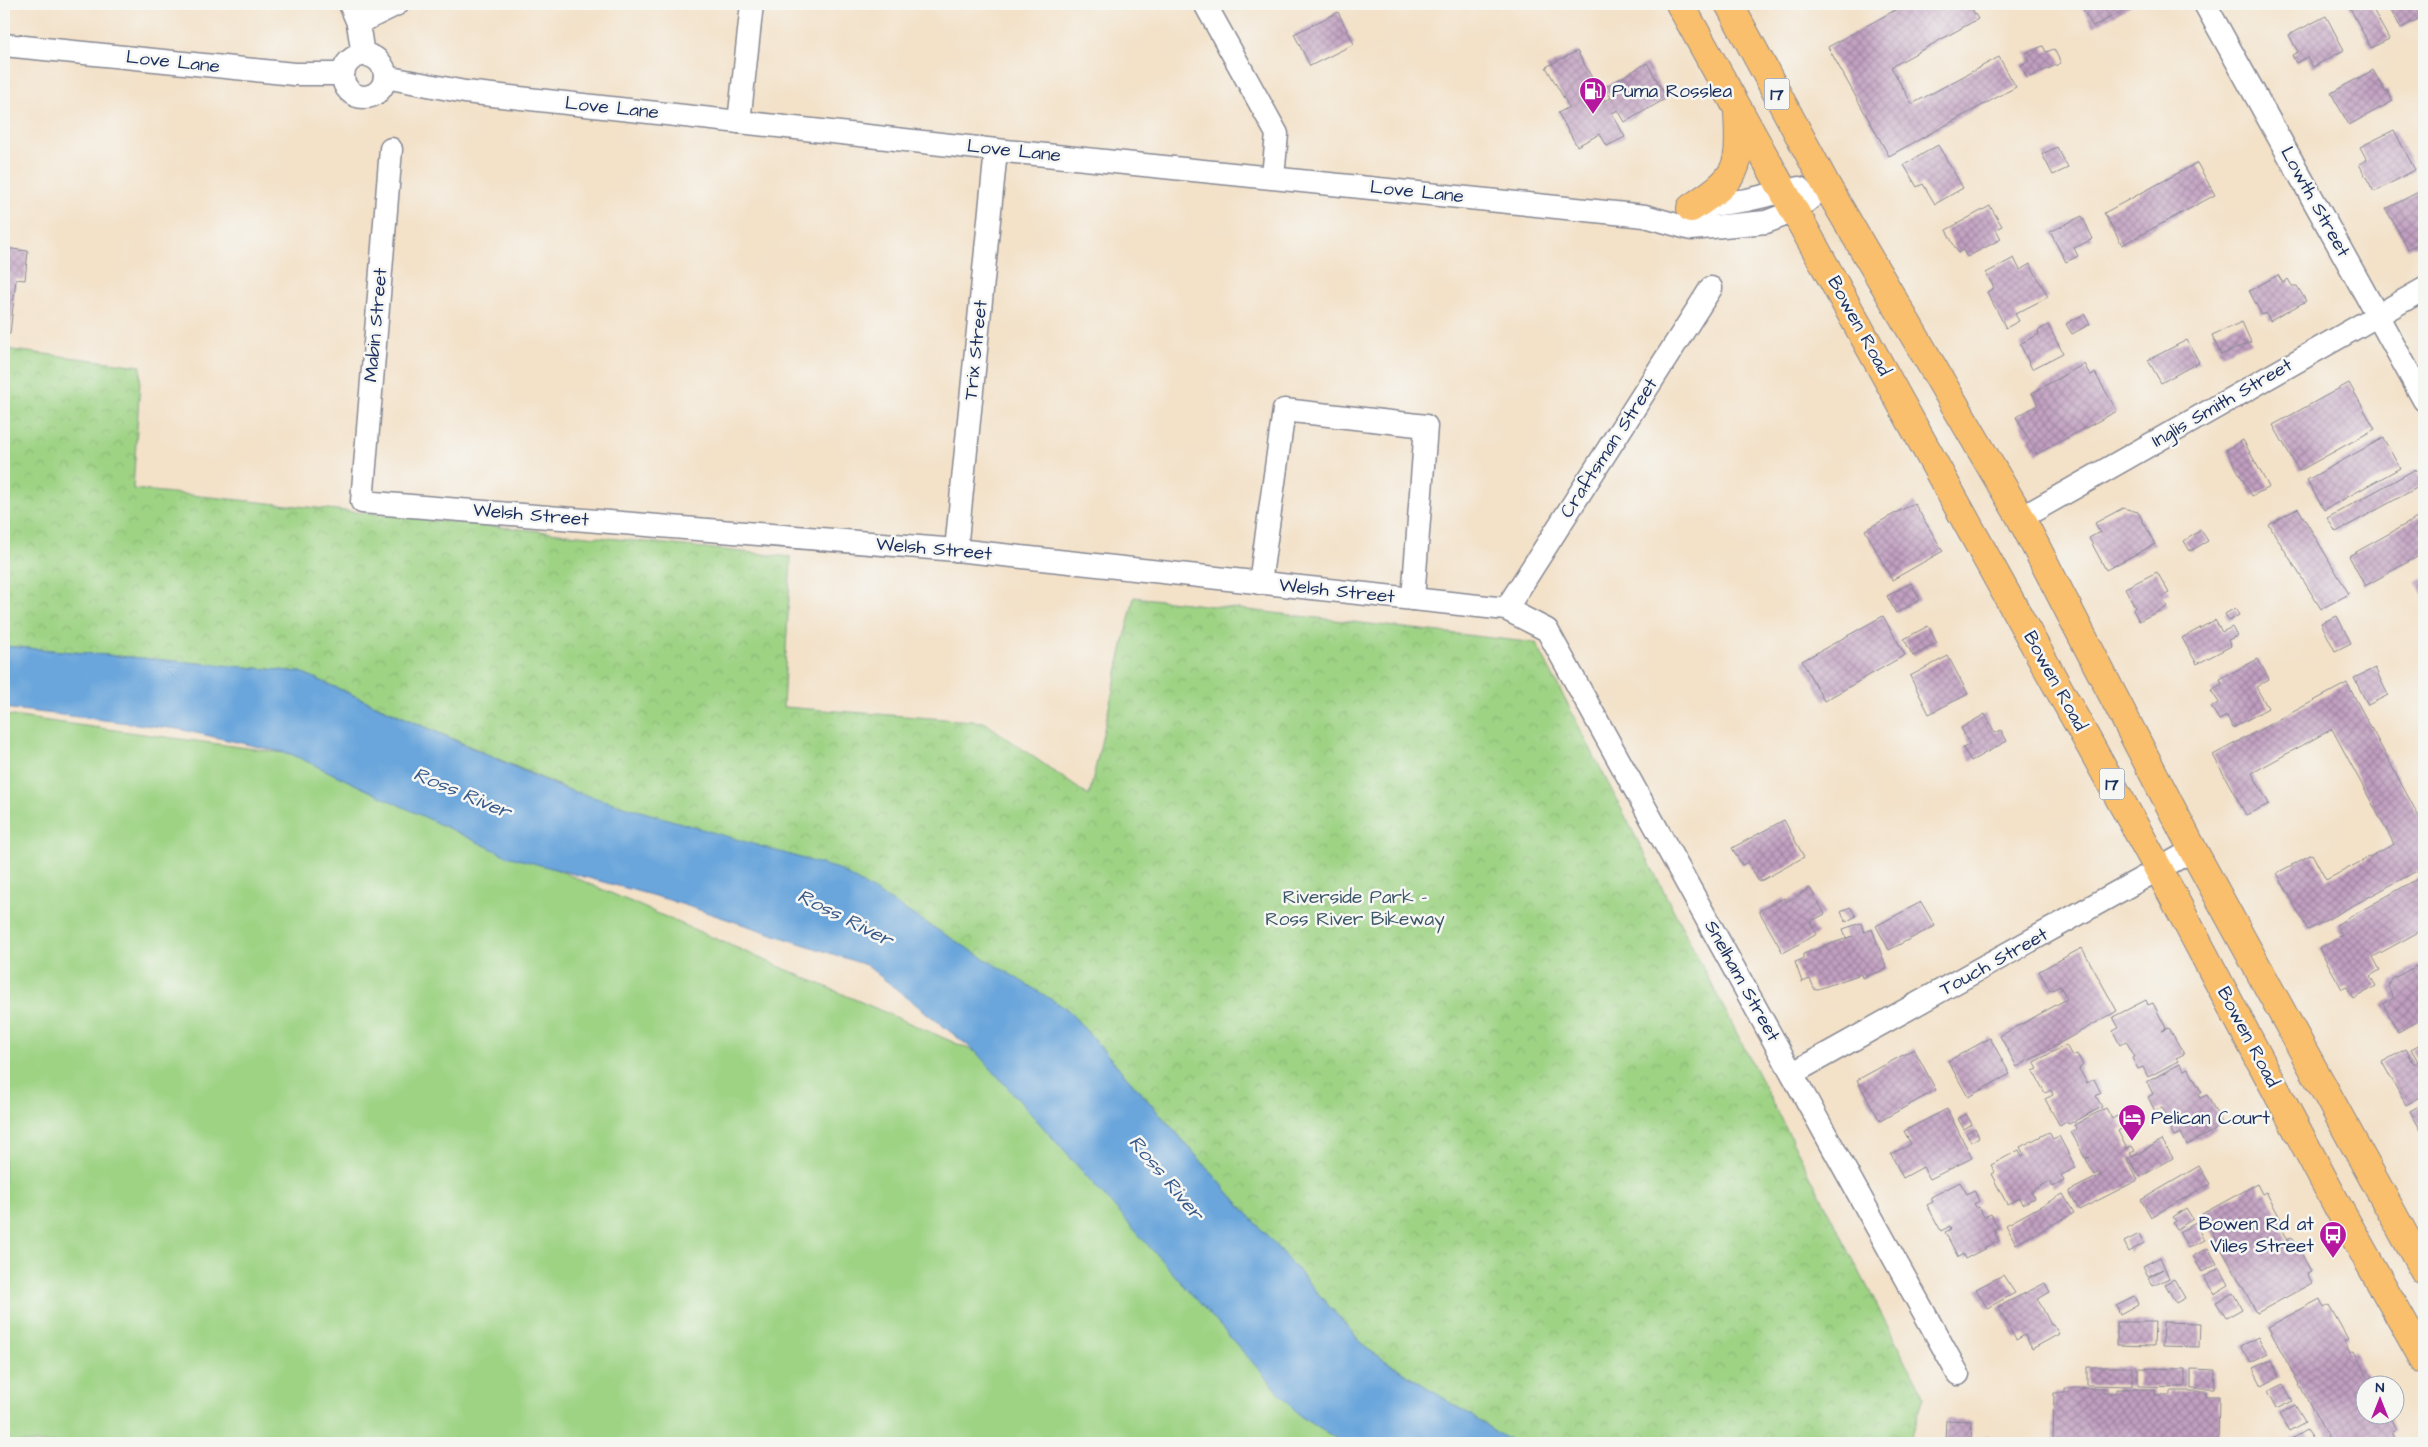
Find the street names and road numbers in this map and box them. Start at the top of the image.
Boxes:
street label: Love Lane [125,44,221,80]
road number: 17 [1764,78,1790,110]
street label: Love Lane [564,90,660,126]
street label: Love Lane [966,133,1062,169]
street label: Lowth Street [2273,142,2357,262]
street label: Love Lane [1369,174,1465,210]
street label: Mabin Street [358,266,394,383]
street label: Bowen Road [1820,271,1898,381]
street label: Trix Street [957,298,995,401]
street label: Inglis Smith Street [2147,352,2298,455]
street label: Craftsman Street [1553,372,1665,523]
street label: Welsh Street [472,496,590,534]
street label: Welsh Street [875,530,993,568]
street label: Welsh Street [1278,571,1397,611]
street label: Bowen Road [2016,626,2094,736]
road number: 17 [2100,769,2124,800]
street label: Snelham Street [1697,915,1787,1047]
street label: Touch Street [1935,921,2053,1003]
street label: Bowen Road [2210,982,2286,1092]

